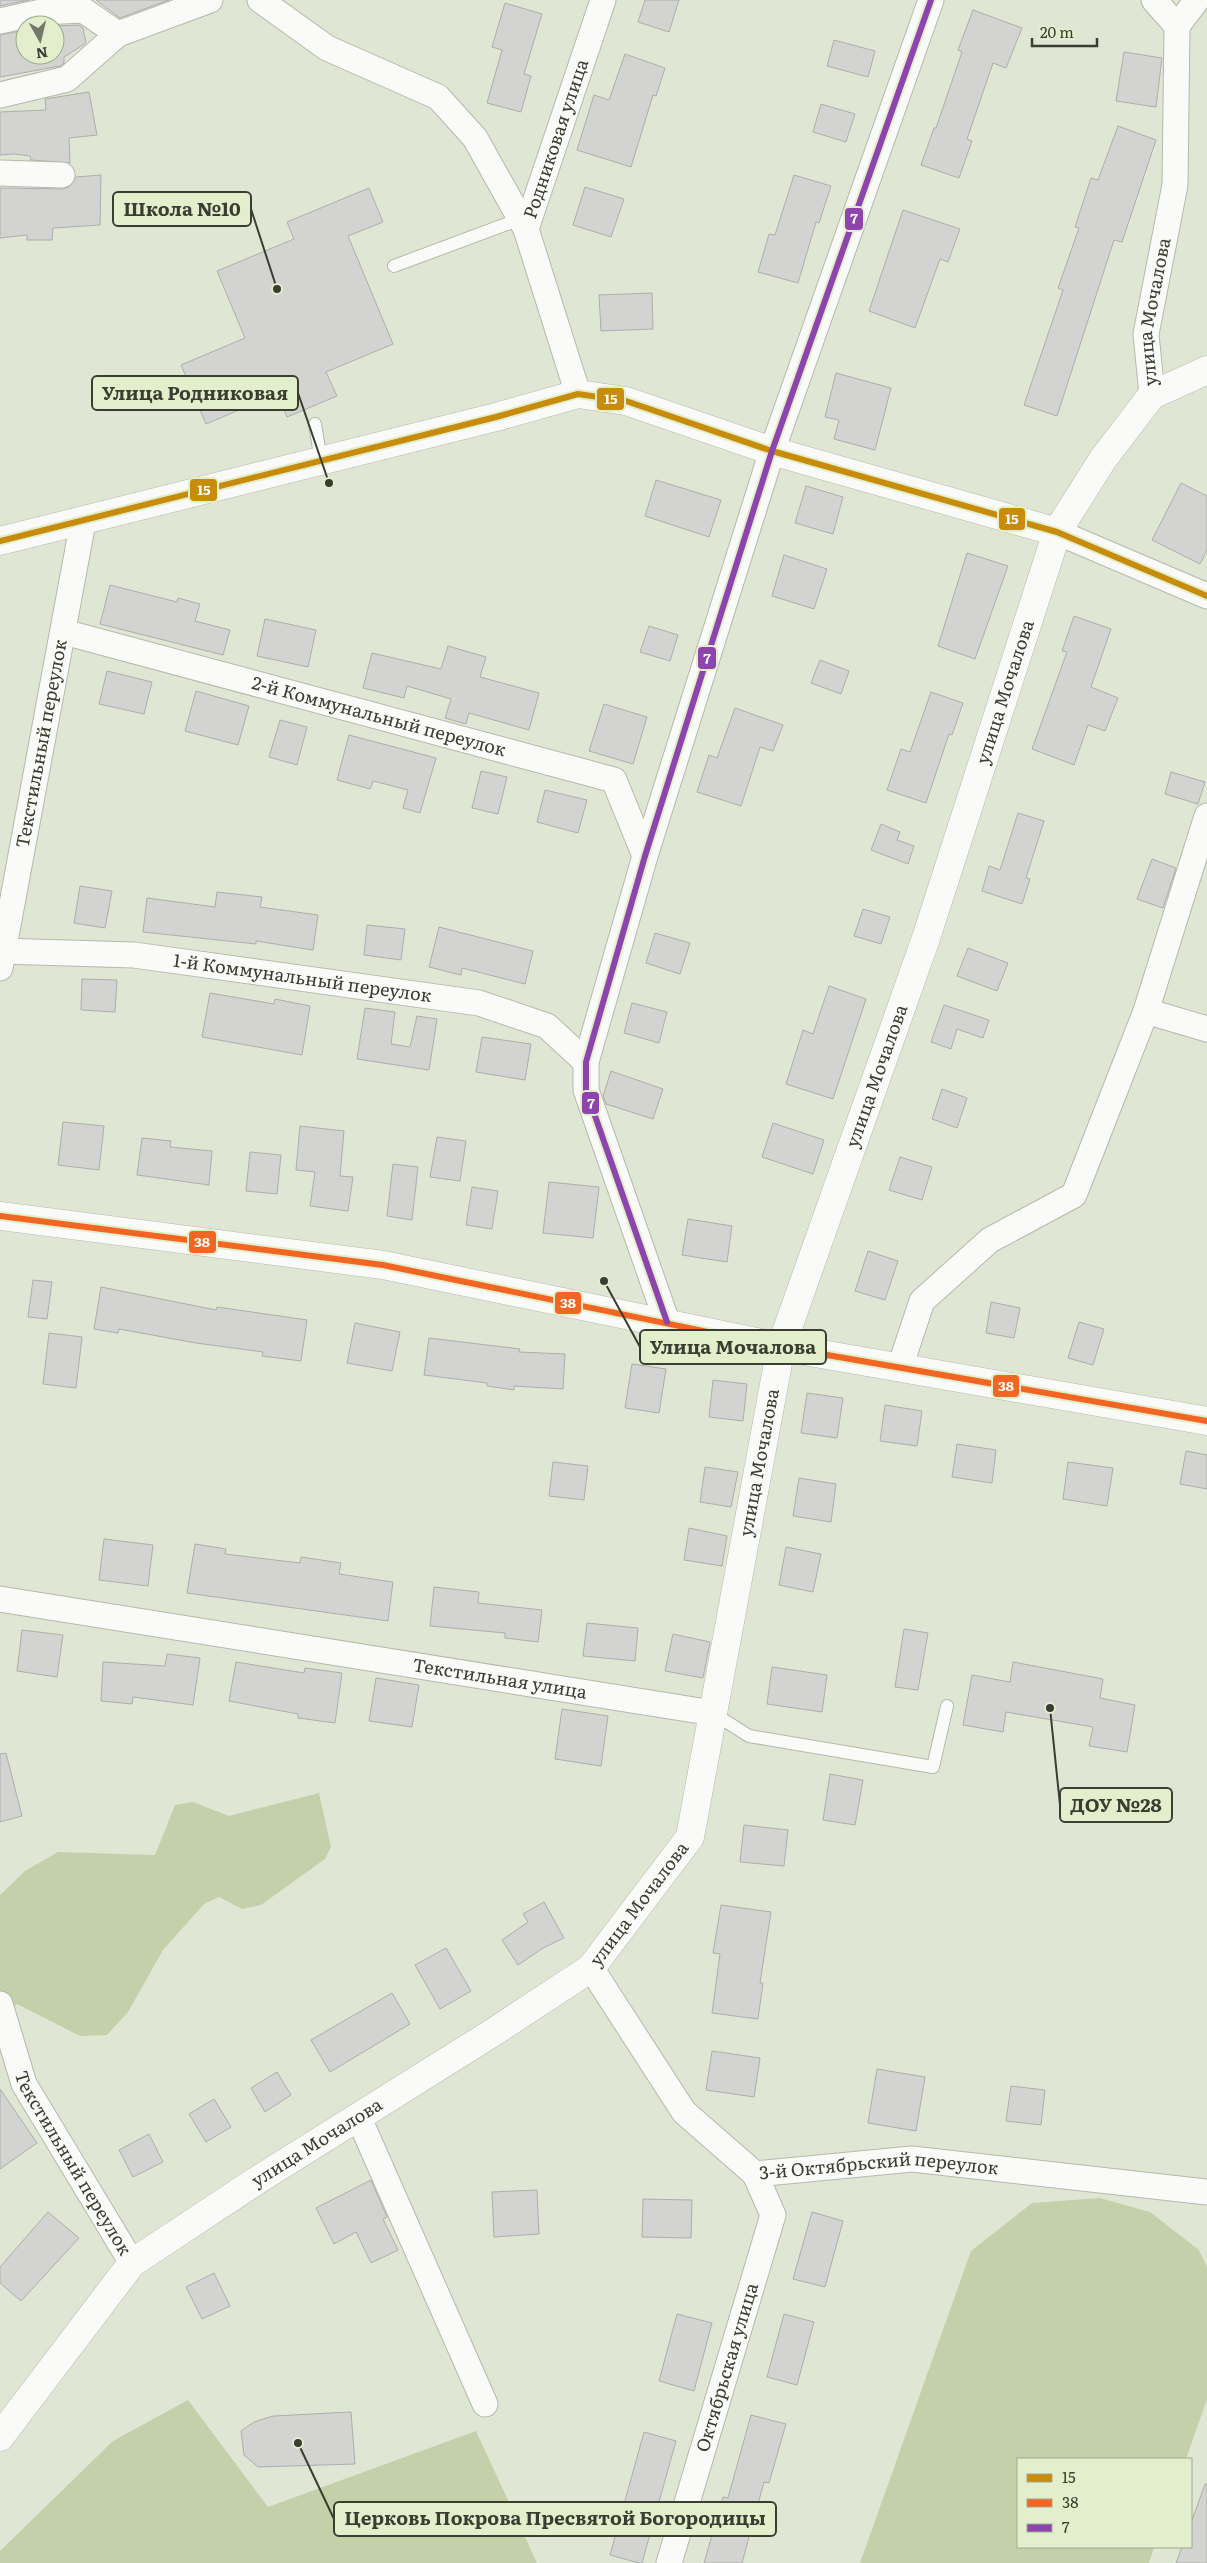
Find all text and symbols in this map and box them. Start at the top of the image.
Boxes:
north arrow [15,15,65,65]
scale bar [1032,15,1097,47]
text: 20 m [1040,20,1074,43]
text: N [34,43,49,65]
street label: Родниковая улица [515,55,594,222]
callout: Школа №10 [113,192,251,226]
text: Школа №10 [123,194,241,222]
line badge: 7 [844,207,864,231]
text: 7 [850,207,858,227]
street label: улица Мочалова [1131,235,1177,388]
callout: Улица Родниковая [92,376,298,410]
text: Улица Родниковая [102,378,288,406]
line badge: 15 [596,387,625,411]
text: 15 [604,388,618,408]
line badge: 15 [189,478,218,502]
text: 15 [197,479,211,499]
line badge: 15 [998,507,1026,531]
text: 15 [1005,508,1019,528]
street label: улица Мочалова [968,616,1040,767]
street label: Текстильный переулок [8,637,73,850]
line badge: 7 [697,646,717,670]
text: 7 [703,647,711,667]
street label: 2-й Коммунальный переулок [249,668,510,762]
street label: 1-й Коммунальный переулок [172,946,434,1008]
street label: улица Мочалова [838,1000,914,1151]
line badge: 7 [581,1091,600,1115]
text: 7 [587,1092,595,1112]
line badge: 38 [188,1230,217,1254]
text: 38 [194,1231,210,1251]
line badge: 38 [554,1291,582,1315]
text: 38 [560,1292,576,1312]
callout: Улица Мочалова [640,1330,826,1364]
text: Улица Мочалова [650,1332,816,1360]
line badge: 38 [992,1374,1020,1398]
text: 38 [998,1375,1014,1395]
street label: улица Мочалова [731,1386,785,1539]
street label: Текстильная улица [411,1650,589,1705]
callout: ДОУ №28 [1060,1788,1172,1822]
text: ДОУ №28 [1070,1790,1162,1818]
street label: улица Мочалова [582,1835,694,1971]
street label: Текстильный переулок [9,2067,139,2260]
street label: улица Мочалова [245,2090,387,2193]
street label: 3-й Октябрьский переулок [758,2144,1000,2186]
street label: Октябрьская улица [688,2279,764,2455]
legend [1017,2458,1192,2548]
text: 15 [1062,2465,1076,2488]
text: 38 [1062,2490,1078,2513]
callout: Церковь Покрова Пресвятой Богородицы [334,2502,776,2536]
text: Церковь Покрова Пресвятой Богородицы [344,2503,766,2531]
text: 7 [1062,2515,1070,2538]

